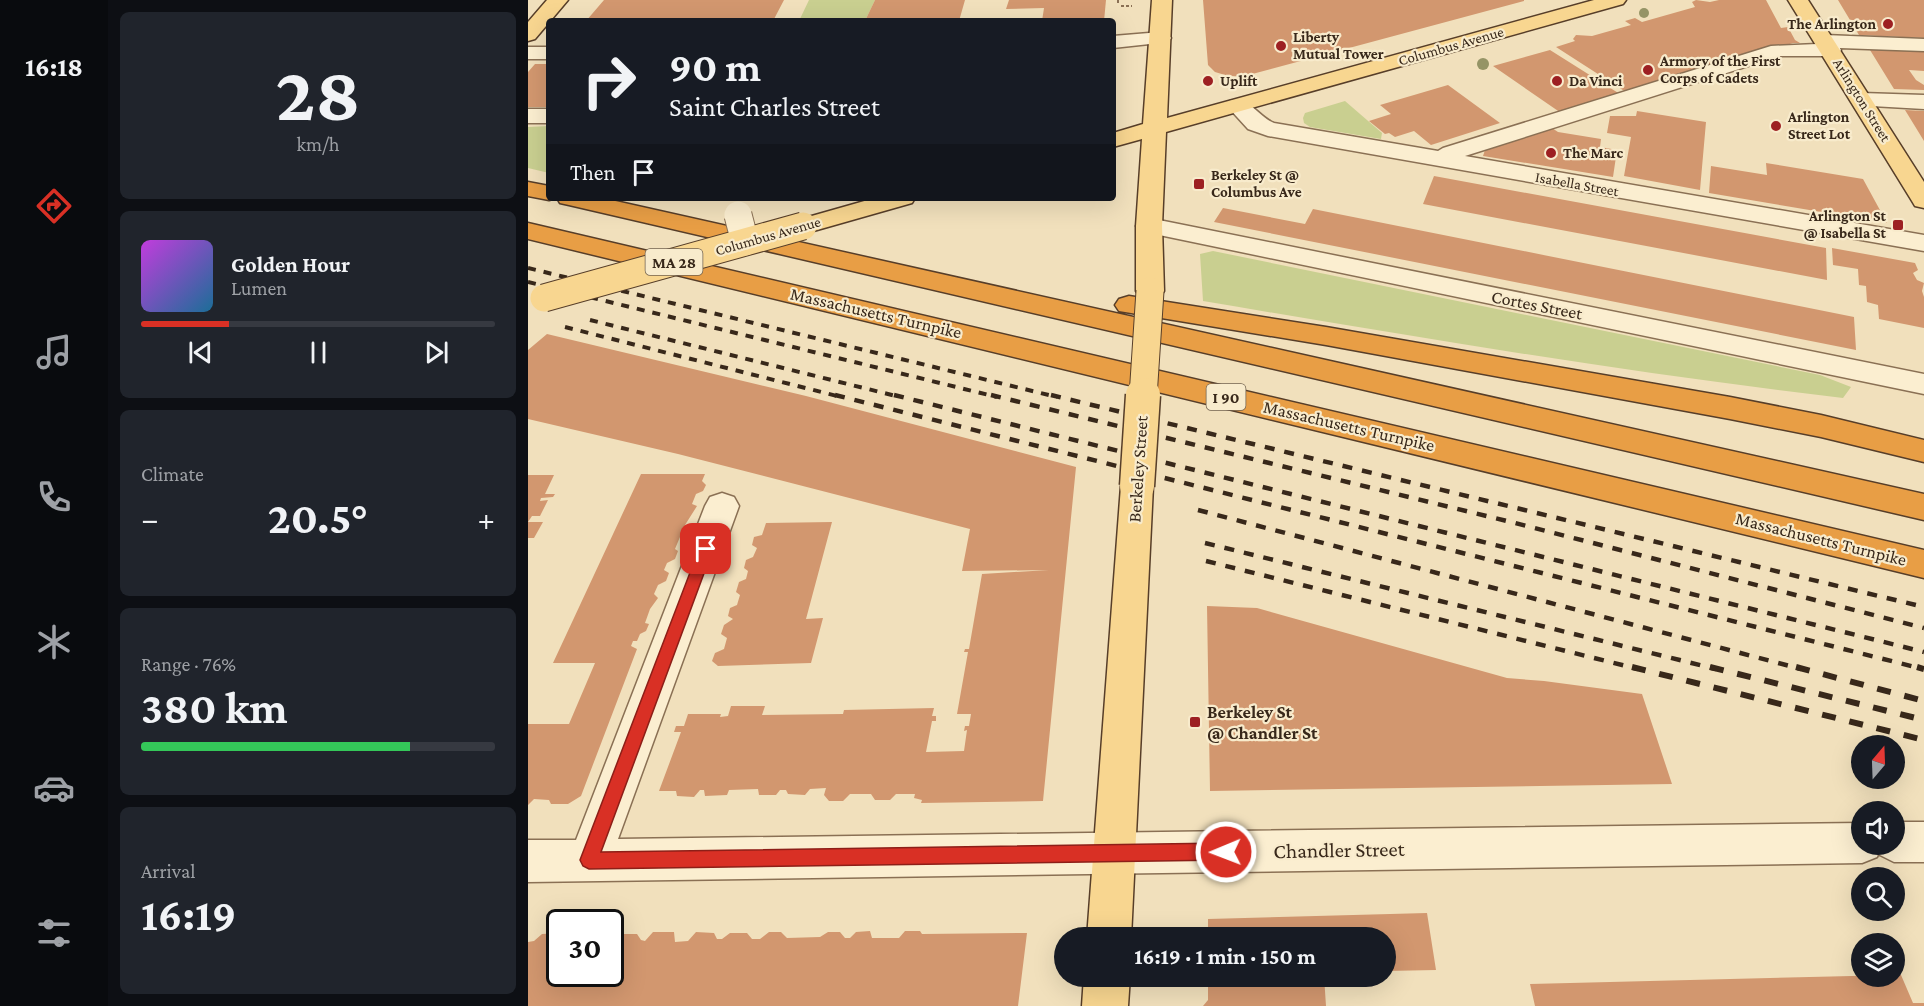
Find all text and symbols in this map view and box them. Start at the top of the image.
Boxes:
place label: The Arlington [1787,16,1876,32]
marker: The Arlington [1881,17,1895,31]
street label: Columbus Avenue [1397,23,1506,69]
place label: Liberty Mutual Tower [1293,29,1384,62]
marker: Liberty Mutual Tower [1274,39,1288,53]
icon: right [570,42,648,120]
text: 90 m [669,43,761,90]
text: 28 [275,50,361,137]
text: 16:18 [25,52,83,82]
place label: Armory of the First Corps of Cadets [1659,53,1781,86]
street label: Arlington Street [1829,55,1895,146]
marker: Armory of the First Corps of Cadets [1641,63,1655,77]
place label: Uplift [1220,73,1258,89]
place label: Da Vinci [1569,73,1623,89]
marker: Uplift [1201,74,1215,88]
marker: Da Vinci [1550,74,1564,88]
text: Saint Charles Street [669,92,880,122]
place label: Arlington Street Lot [1787,109,1851,142]
marker: Arlington Street Lot [1769,119,1783,133]
text: km/h [296,133,340,155]
place label: The Marc [1563,145,1623,161]
marker: The Marc [1544,146,1558,160]
icon: arrive [627,156,660,189]
text: Then [570,160,615,185]
place label: Berkeley St @ Columbus Ave [1211,167,1302,200]
street label: Isabella Street [1534,169,1621,199]
marker: Berkeley St @ Columbus Ave [1192,177,1206,191]
icon: directions [33,185,75,227]
place label: Arlington St @ Isabella St [1803,208,1887,241]
street label: Columbus Avenue [714,213,823,259]
marker: Arlington St @ Isabella St [1891,218,1905,232]
road number: MA 28 [646,249,702,275]
text: Golden Hour [231,252,350,277]
text: Lumen [231,277,287,299]
street label: Massachusetts Turnpike [788,284,964,342]
street label: Cortes Street [1490,286,1585,324]
icon: music [33,331,75,373]
icon: previous [184,336,217,369]
icon: pause [302,336,335,369]
icon: next [420,336,453,369]
road number: I 90 [1206,384,1246,410]
street label: Massachusetts Turnpike [1261,397,1437,455]
street label: Berkeley Street [1124,414,1152,523]
text: Climate [141,463,204,485]
icon: phone [33,476,75,518]
text: 20.5° [268,493,368,543]
text: − [141,500,158,537]
text: + [478,500,495,537]
street label: Massachusetts Turnpike [1734,508,1909,570]
pin [680,523,731,574]
icon: arrive [689,532,722,565]
icon: climate [33,621,75,663]
text: Range · 76% [141,653,236,675]
text: 380 km [141,683,288,733]
place label: Berkeley St @ Chandler St [1207,702,1318,743]
marker: Berkeley St @ Chandler St [1188,715,1202,729]
north arrow [1851,735,1905,789]
map controls [1851,735,1905,987]
icon: car [33,767,75,809]
button: sound [1851,801,1905,855]
position arrow [1194,820,1258,884]
street label: Chandler Street [1273,837,1406,863]
text: Arrival [141,860,195,882]
button: search [1851,867,1905,921]
text: 16:19 [141,890,236,940]
speed limit sign: 30 [546,909,624,987]
icon: filters [33,912,75,954]
button: layers [1851,933,1905,987]
text: 16:19 · 1 min · 150 m [1134,944,1316,969]

